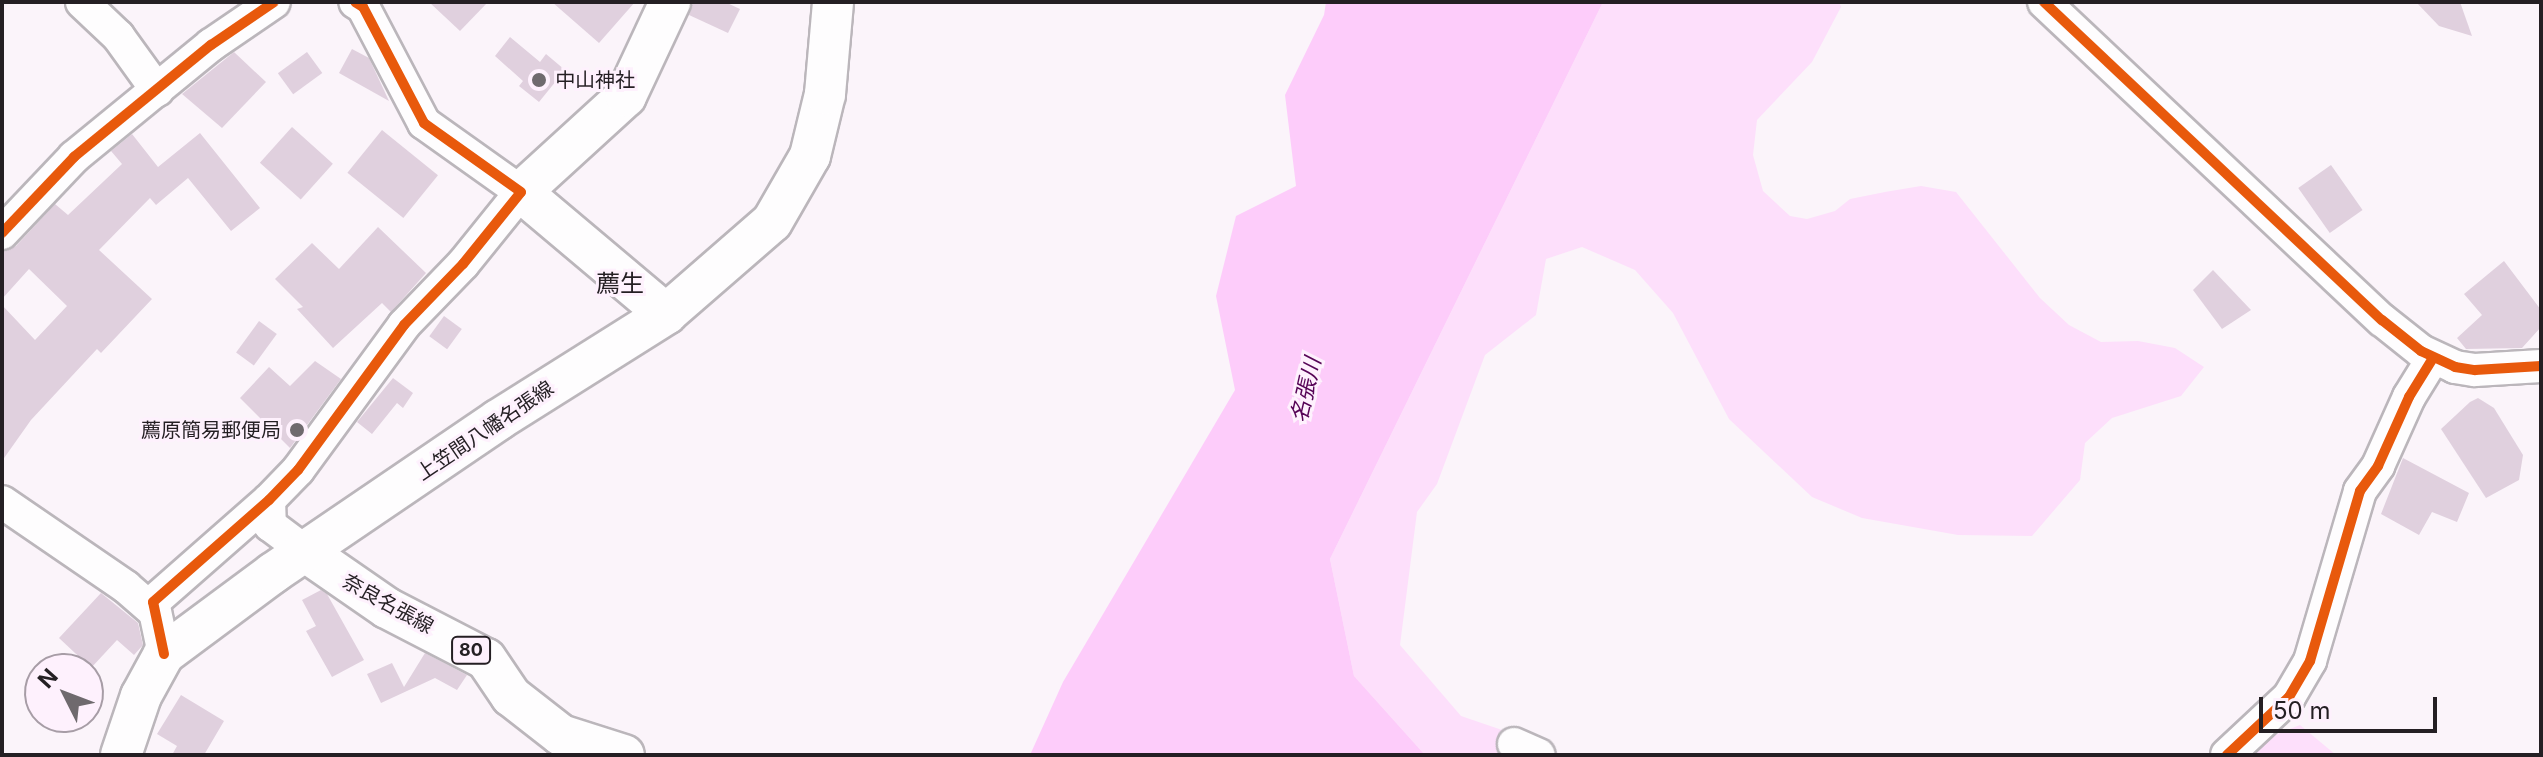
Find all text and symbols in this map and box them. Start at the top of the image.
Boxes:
place label: 中山神社 [555,68,635,92]
marker: 中山神社 [530,71,548,89]
district label: 薦生 [596,270,644,298]
water label: 名張川 [1286,355,1326,425]
street label: 上笠間八幡名張線 [412,376,558,486]
place label: 薦原簡易郵便局 [141,418,281,442]
marker: 薦原簡易郵便局 [288,421,306,439]
street label: 奈良名張線 [338,569,438,639]
road number: 80 [451,636,491,664]
north arrow [24,653,104,733]
text: N [32,663,63,693]
scale bar [2263,681,2441,731]
text: 50 m [2273,696,2331,725]

